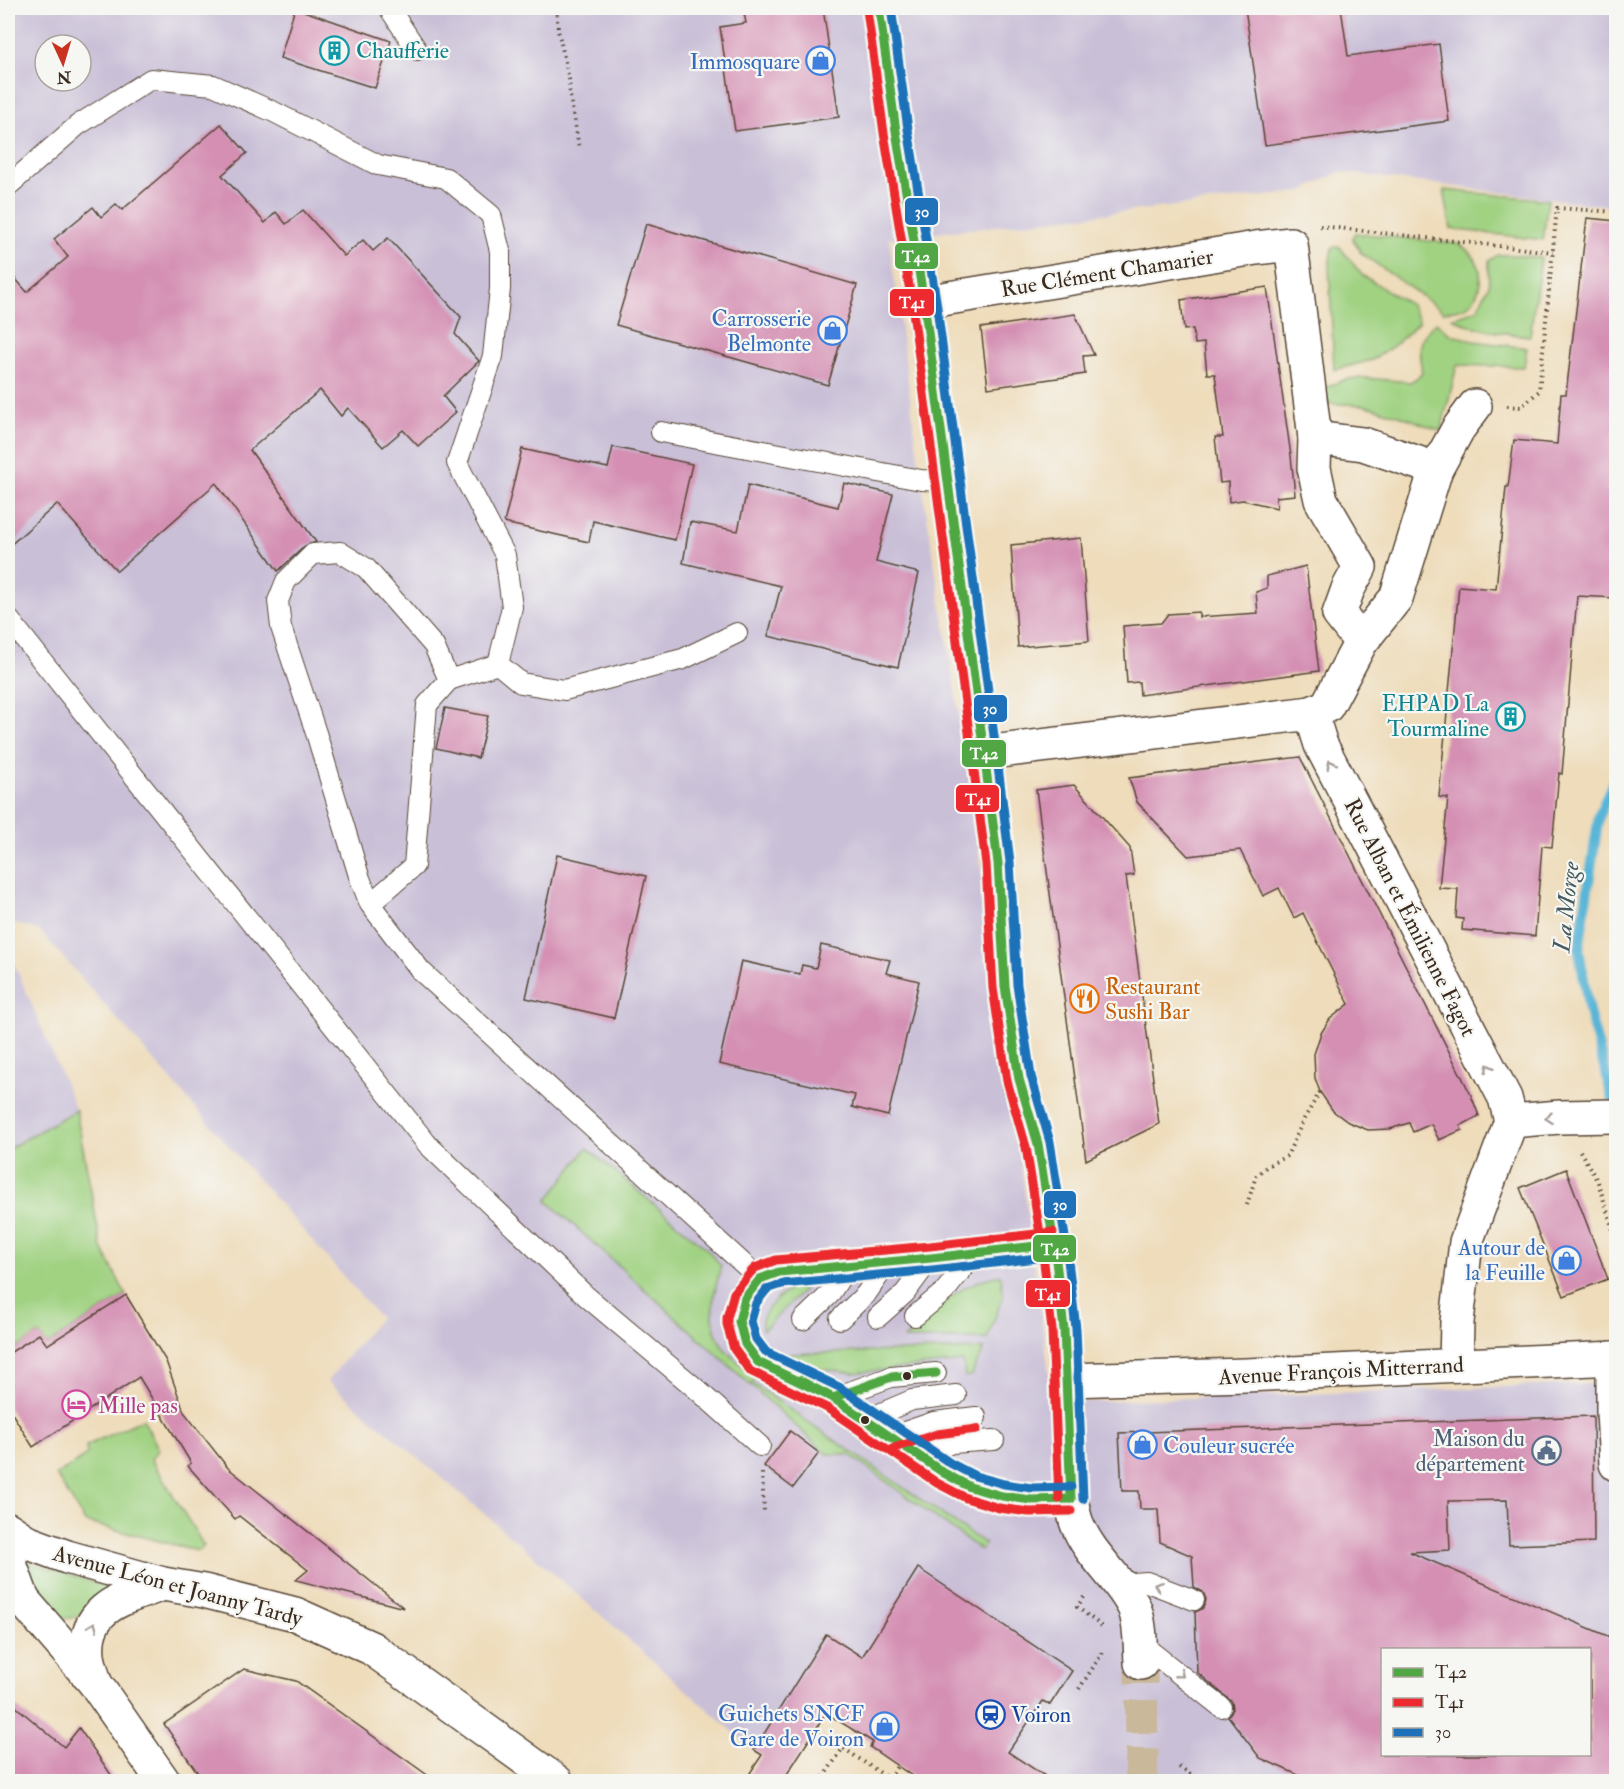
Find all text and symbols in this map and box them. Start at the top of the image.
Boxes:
north arrow [33,33,93,93]
building icon: Chaufferie [319,34,351,66]
place label: Chaufferie [356,37,449,65]
shop icon: Immosquare [805,45,837,77]
place label: Immosquare [690,48,800,76]
text: N [55,66,73,87]
line badge: 30 [904,197,939,226]
text: 30 [915,202,929,222]
line badge: T42 [894,242,939,270]
street label: Rue Clément Chamarier [999,242,1216,304]
text: T42 [901,247,930,267]
line badge: T41 [889,288,935,317]
text: T41 [898,293,925,313]
place label: Carrosserie Belmonte [712,305,811,358]
shop icon: Carrosserie Belmonte [816,315,848,347]
place label: EHPAD La Tourmaline [1381,690,1490,743]
line badge: 30 [973,694,1008,723]
text: 30 [983,699,997,719]
building icon: EHPAD La Tourmaline [1494,700,1526,732]
line badge: T42 [961,739,1007,768]
text: T42 [969,744,998,764]
one-way arrow [1327,760,1338,771]
line badge: T41 [955,784,1000,813]
text: T41 [964,790,991,810]
street label: Rue Alban et Émilienne Fagot [1338,793,1483,1041]
water label: La Morge [1546,859,1587,955]
place label: Restaurant Sushi Bar [1105,973,1200,1026]
restaurant icon: Restaurant Sushi Bar [1068,983,1100,1015]
one-way arrow [1485,1063,1496,1074]
one-way arrow [1544,1111,1553,1124]
line badge: 30 [1043,1190,1077,1219]
text: 30 [1053,1195,1067,1215]
line badge: T42 [1032,1234,1077,1263]
place label: Autour de la Feuille [1457,1234,1545,1287]
text: T42 [1040,1240,1069,1260]
shop icon: Autour de la Feuille [1550,1244,1582,1276]
line badge: T41 [1025,1279,1071,1308]
text: T41 [1034,1285,1061,1305]
street label: Avenue François Mitterrand [1217,1351,1465,1391]
unlabelled marker [901,1370,913,1382]
hotel icon: Mille pas [61,1389,93,1421]
place label: Mille pas [98,1392,178,1421]
unlabelled marker [859,1414,871,1426]
place label: Maison du département [1416,1425,1525,1479]
shop icon: Couleur sucrée [1126,1429,1158,1461]
place label: Couleur sucrée [1163,1432,1294,1460]
public building icon: Maison du département [1530,1435,1562,1467]
street label: Avenue Léon et Joanny Tardy [49,1539,306,1633]
one-way arrow [1153,1580,1164,1593]
one-way arrow [85,1621,98,1632]
legend [1381,1648,1591,1756]
text: T42 [1435,1661,1467,1684]
one-way arrow [1173,1667,1184,1678]
text: T41 [1435,1691,1465,1714]
station icon: Voiron [974,1698,1006,1730]
place label: Guichets SNCF Gare de Voiron [718,1700,864,1753]
place label: Voiron [1011,1701,1071,1729]
shop icon: Guichets SNCF Gare de Voiron [869,1710,901,1742]
text: 30 [1435,1721,1451,1744]

